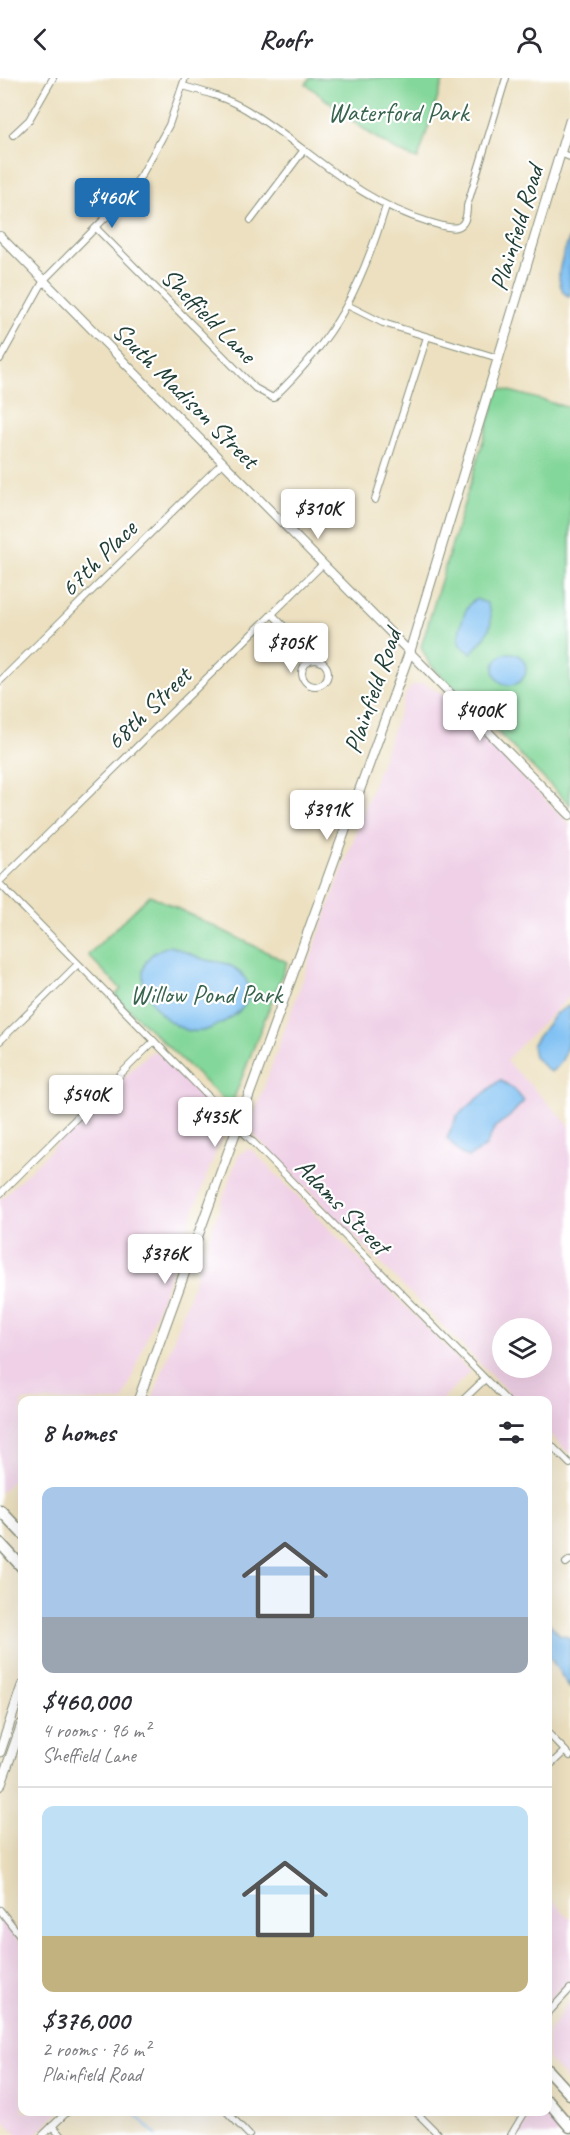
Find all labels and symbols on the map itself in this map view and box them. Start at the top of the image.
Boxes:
park label: Waterford Park [328,96,471,129]
street label: Plainfield Road [482,158,552,295]
pin: $460K [70,178,154,229]
street label: Sheffield Lane [154,261,265,372]
street label: South Madison Street [105,315,268,477]
pin: $310K [276,489,360,540]
street label: 67th Place [53,512,145,604]
street label: Plainfield Road [336,621,410,758]
pin: $705K [249,623,333,674]
street label: 68th Street [99,658,200,757]
pin: $400K [438,691,522,742]
pin: $391K [285,790,369,841]
park label: Willow Pond Park [130,978,285,1011]
pin: $540K [44,1075,128,1126]
pin: $435K [173,1097,257,1148]
street label: Adams Street [288,1151,399,1264]
pin: $376K [123,1234,207,1285]

